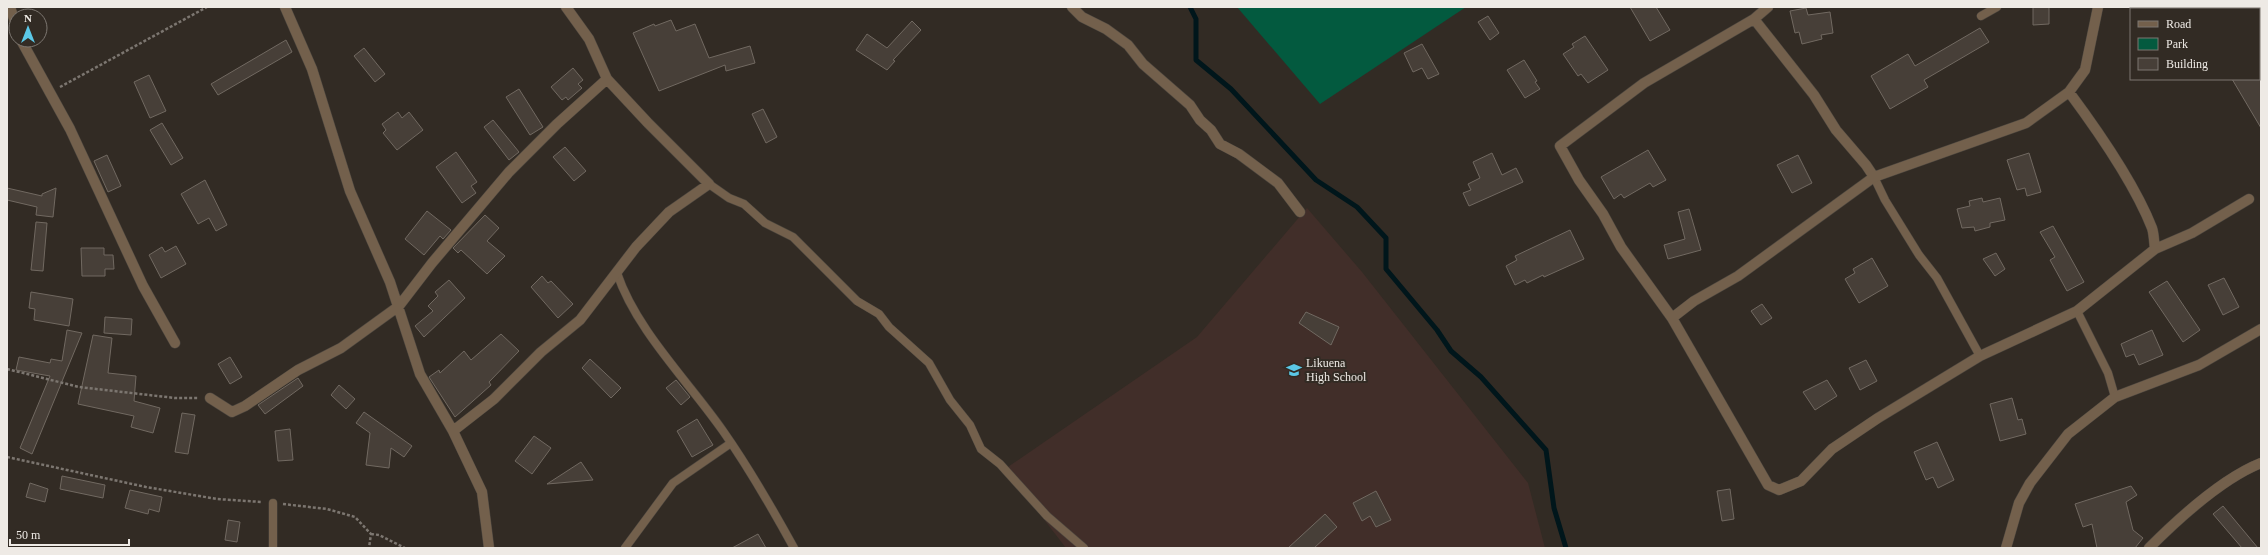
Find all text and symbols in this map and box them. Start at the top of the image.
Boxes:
north arrow [8,8,48,48]
legend [2130,8,2260,80]
text: N [24,12,32,24]
text: Road [2166,17,2191,31]
text: Park [2166,37,2188,51]
text: Building [2166,57,2208,71]
place label: Likuena High School [1306,356,1367,384]
school or university icon: Likuena High School [1285,361,1303,379]
scale bar [10,521,129,547]
text: 50 m [16,528,41,542]

